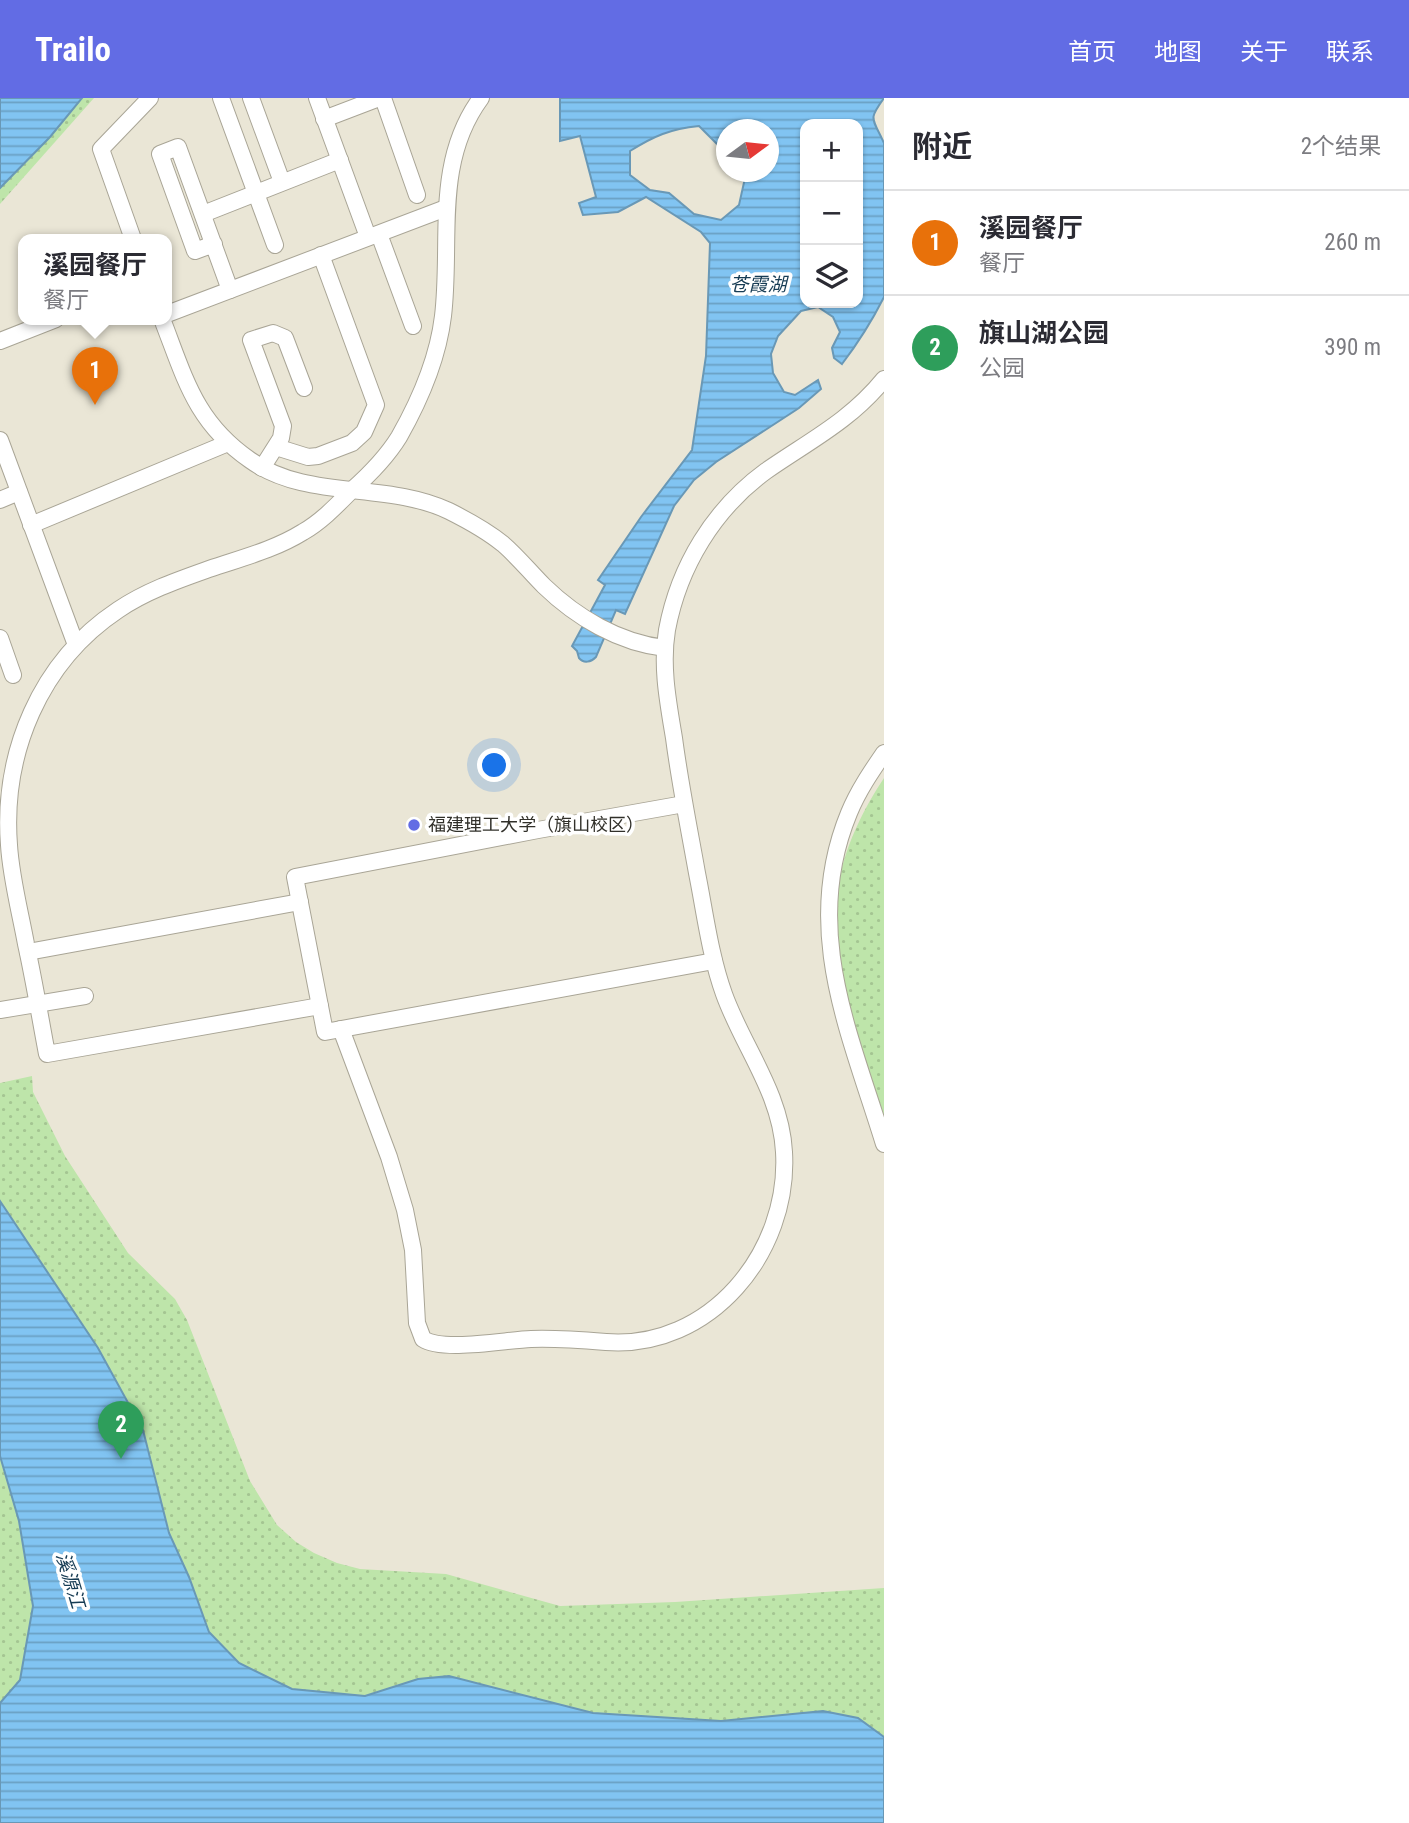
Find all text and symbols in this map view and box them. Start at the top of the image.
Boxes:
text: Trailo [35,30,111,69]
text: 首页 [1068,38,1116,66]
text: 地图 [1154,38,1202,66]
text: 关于 [1240,38,1288,66]
text: 联系 [1326,38,1374,66]
north arrow [716,119,779,182]
map controls [800,119,863,308]
button: + [800,119,863,182]
text: 附近 [912,129,972,164]
text: 2个结果 [1301,133,1381,160]
button: − [800,182,863,245]
text: 溪园餐厅 [979,213,1083,243]
text: 1 [929,229,941,256]
text: 260 m [1324,229,1381,256]
popup [18,234,172,325]
button: layers [800,245,863,308]
text: 溪园餐厅 [43,250,147,280]
text: 餐厅 [979,250,1025,277]
water label: 苍霞湖 [729,273,789,296]
text: 餐厅 [43,287,89,314]
text: 旗山湖公园 [979,318,1109,348]
text: 2 [929,334,941,361]
text: 390 m [1324,334,1381,361]
pin: 1 [72,347,118,405]
text: 公园 [979,355,1025,382]
your location [477,748,511,782]
place label: 福建理工大学（旗山校区） [428,814,644,835]
marker: 福建理工大学（旗山校区） [406,817,422,833]
pin: 2 [98,1401,144,1459]
water label: 溪源江 [51,1550,90,1613]

